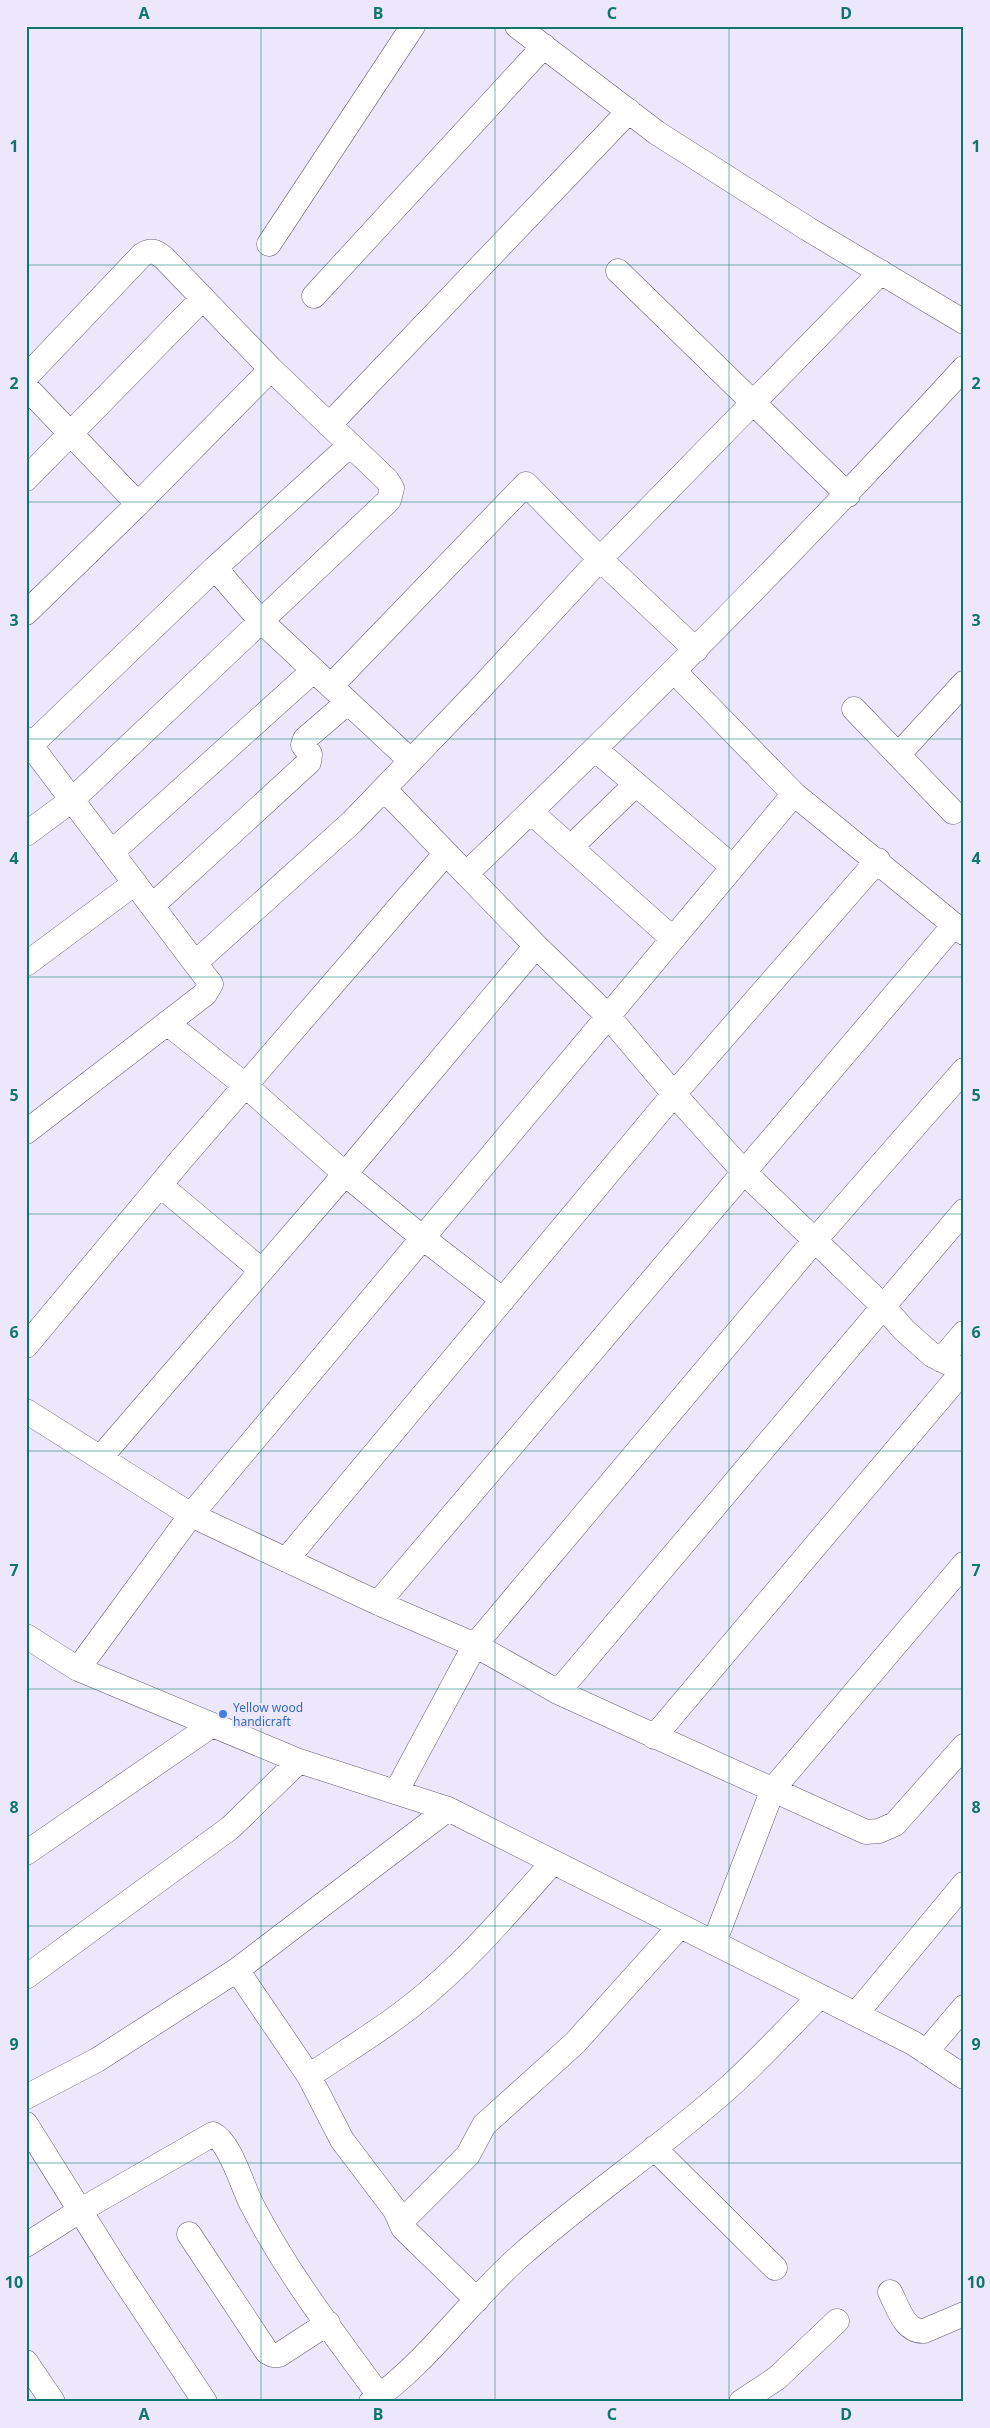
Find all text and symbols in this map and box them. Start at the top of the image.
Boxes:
text: A [138,2,150,24]
text: B [373,2,383,24]
text: C [607,2,617,24]
text: D [840,2,852,24]
text: 1 [9,135,19,157]
text: 1 [971,135,981,157]
text: 2 [9,372,19,394]
text: 2 [971,372,981,394]
text: 3 [9,609,19,631]
text: 3 [971,609,981,631]
text: 4 [9,847,19,869]
text: 4 [971,847,981,869]
text: 5 [9,1084,19,1106]
text: 5 [971,1084,981,1106]
text: 6 [9,1321,19,1343]
text: 6 [971,1321,981,1343]
text: 7 [9,1559,19,1581]
text: 7 [971,1559,981,1581]
place label: Yellow wood handicraft [233,1699,303,1730]
marker: Yellow wood handicraft [217,1708,229,1720]
text: 8 [9,1796,19,1818]
text: 8 [971,1796,981,1818]
text: 9 [9,2033,19,2055]
text: 9 [971,2033,981,2055]
text: 10 [5,2271,23,2293]
text: 10 [967,2271,985,2293]
text: A [138,2403,150,2425]
text: B [373,2403,383,2425]
text: C [607,2403,617,2425]
text: D [840,2403,852,2425]

